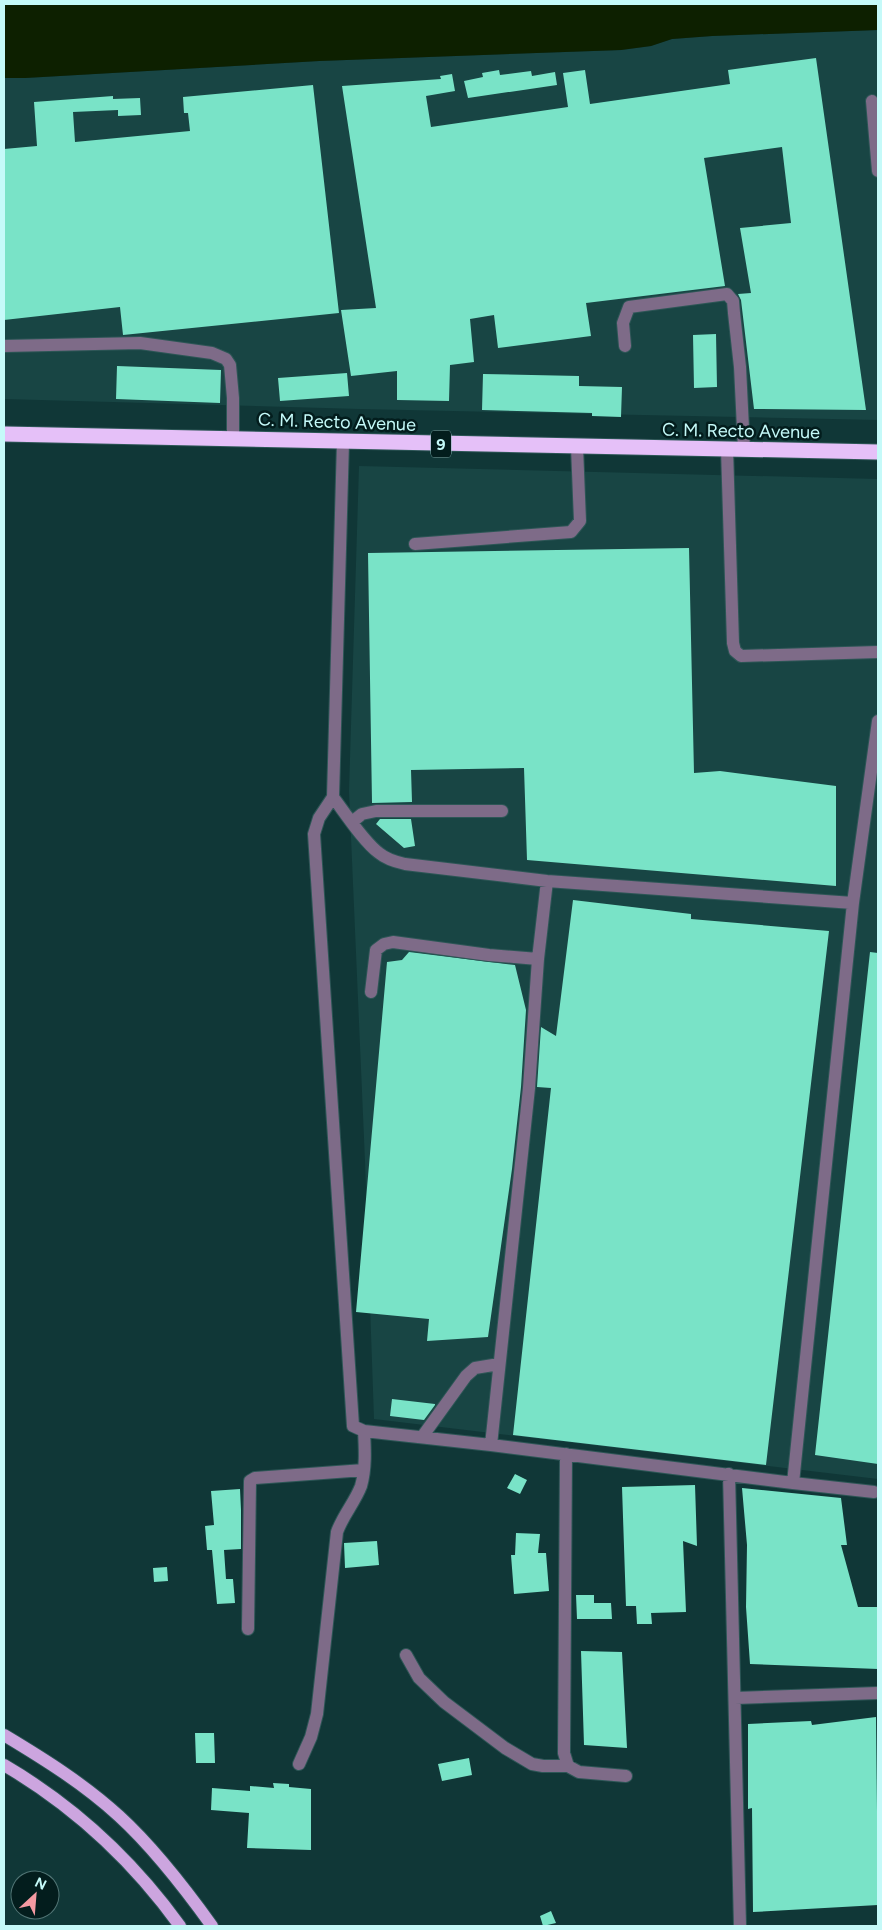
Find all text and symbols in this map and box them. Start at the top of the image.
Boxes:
street label: C. M. Recto Avenue [258,408,416,436]
street label: C. M. Recto Avenue [662,419,820,443]
road number: 9 [431,430,451,458]
north arrow [10,1870,60,1920]
text: N [32,1874,49,1894]

